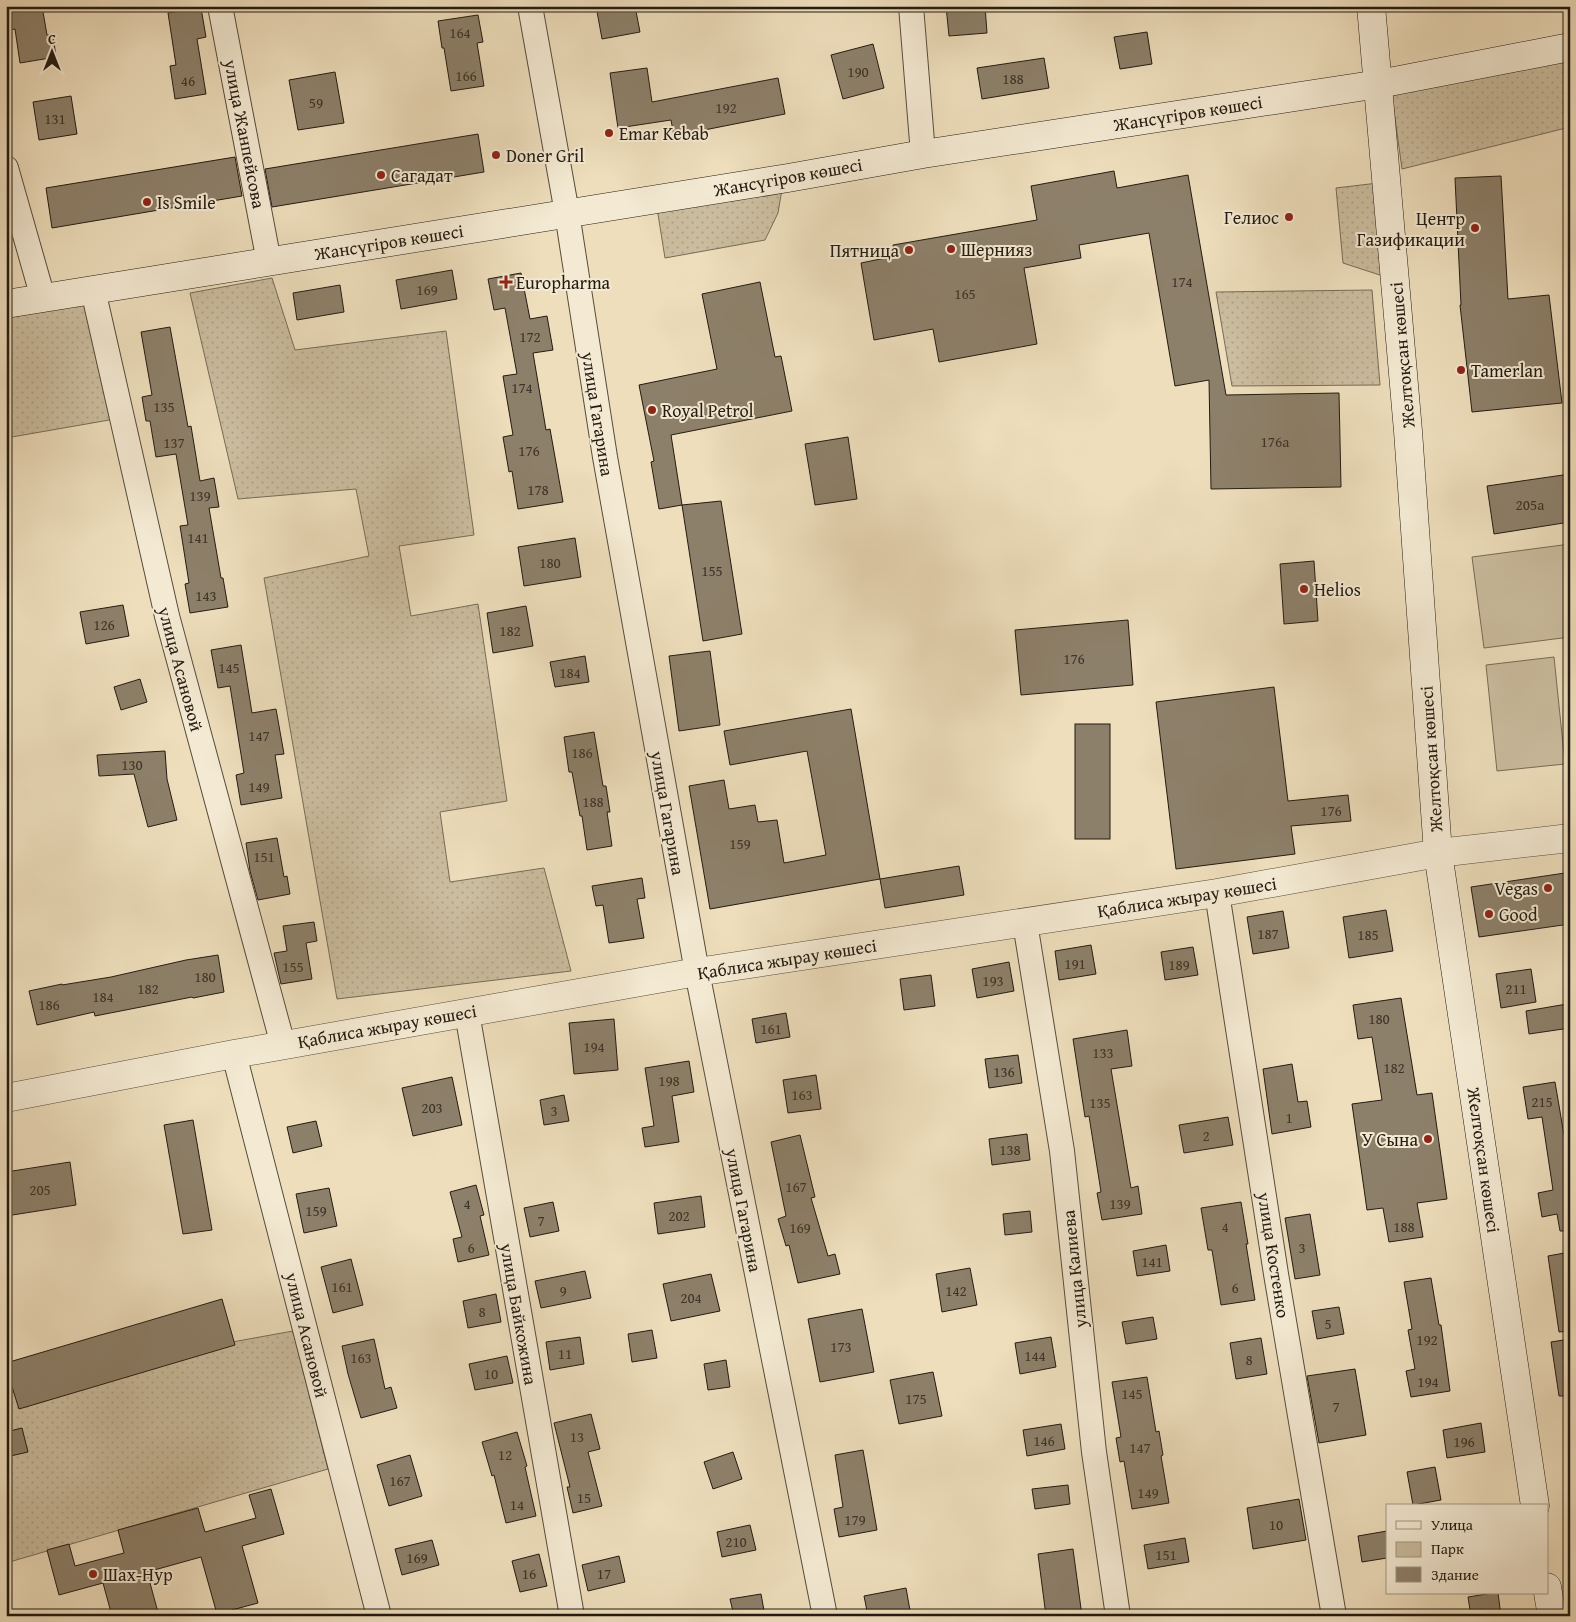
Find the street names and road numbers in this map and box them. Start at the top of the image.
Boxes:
street label: улица Жанпейсова [217,56,273,211]
street label: Жансүгіров көшесі [1111,88,1264,138]
street label: Жансүгіров көшесі [711,151,864,204]
street label: Жансүгіров көшесі [312,217,465,267]
street label: Желтоқсан көшесі [1382,281,1422,430]
street label: улица Гагарина [575,349,621,478]
street label: улица Асановой [151,603,211,735]
street label: Желтоқсан көшесі [1412,685,1450,834]
street label: улица Гагарина [644,748,692,878]
street label: Қаблиса жырау көшесі [1095,869,1279,925]
street label: Қаблиса жырау көшесі [695,931,879,987]
street label: Қаблиса жырау көшесі [295,997,479,1055]
street label: Желтоқсан көшесі [1460,1085,1508,1234]
street label: улица Гагарина [719,1145,769,1275]
street label: улица Костенко [1251,1189,1297,1320]
street label: улица Калиева [1054,1208,1094,1330]
street label: улица Байкожина [493,1240,545,1387]
street label: улица Асановой [278,1269,336,1401]

